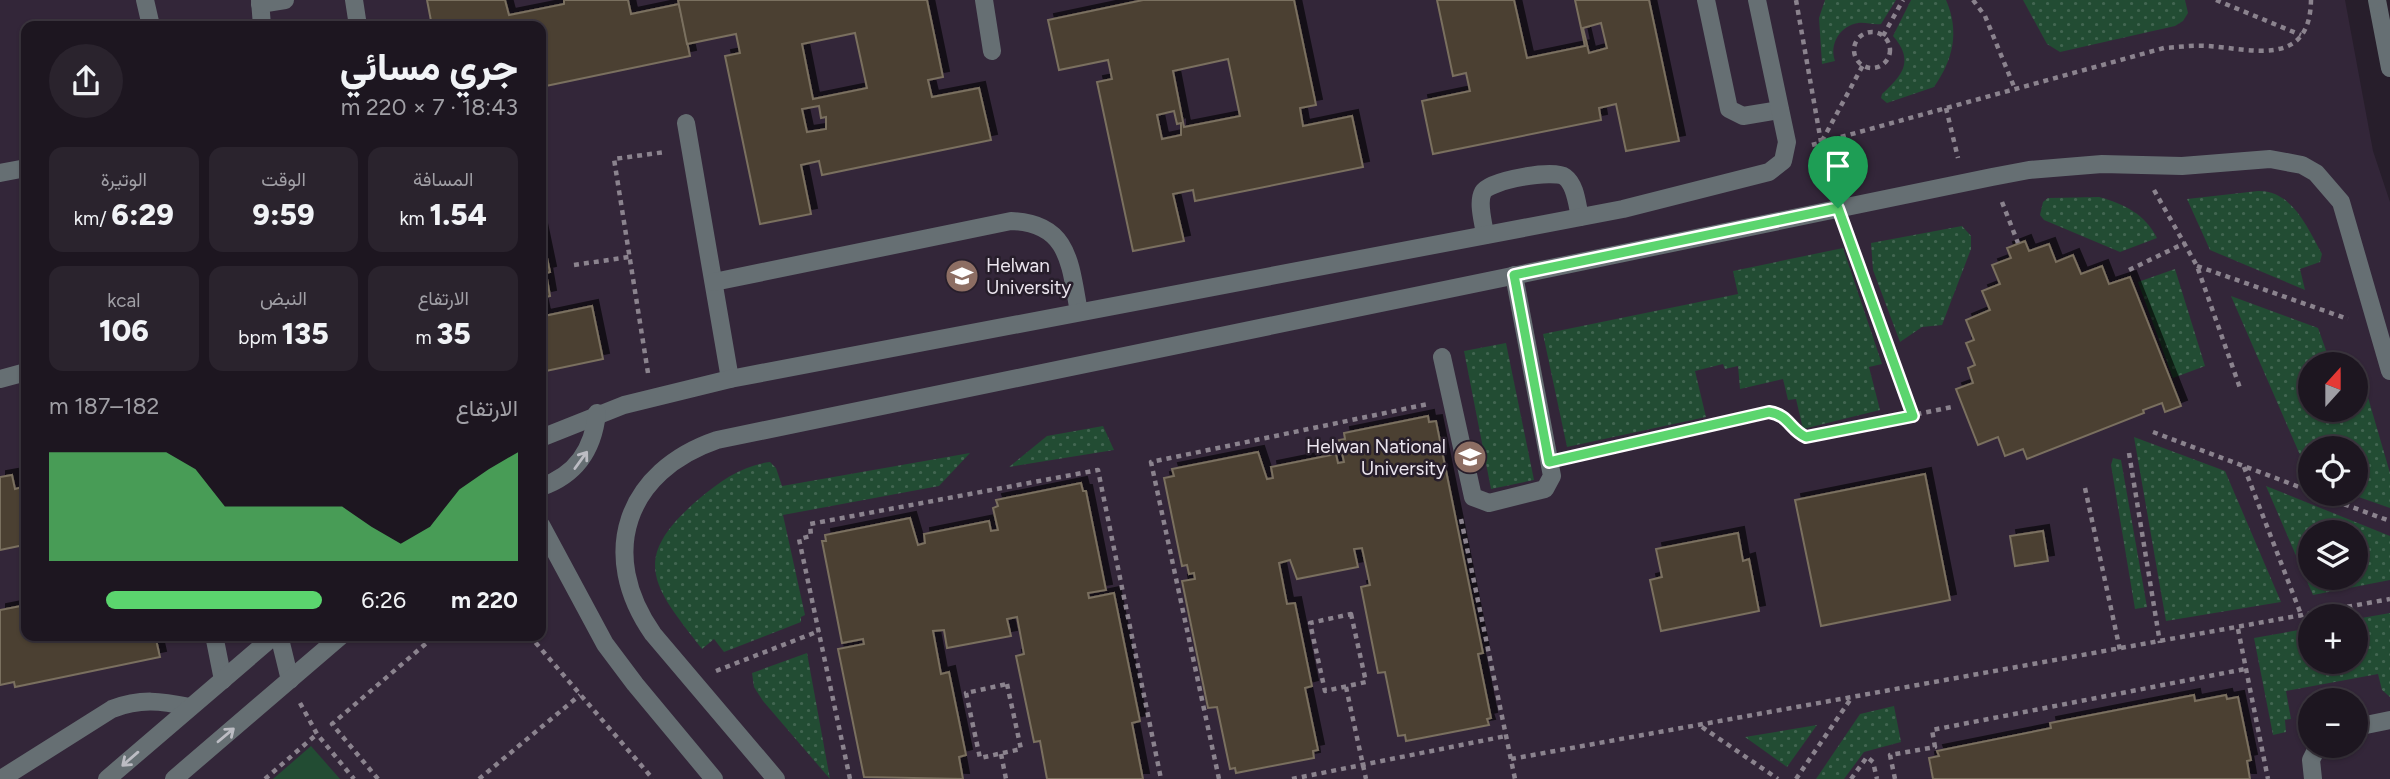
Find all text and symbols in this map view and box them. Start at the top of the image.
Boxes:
button: share [49,44,123,118]
text: جري مسائي [340,44,518,90]
text: 18:43 · 7 × 220 m [341,93,518,121]
pin [1808,136,1868,208]
icon: arrive [1819,147,1857,185]
text: الوتيرة [101,168,147,191]
text: الوقت [261,168,306,191]
text: المسافة [413,168,473,191]
text: 6:29 [111,196,174,233]
text: 9:59 [252,196,315,233]
text: 1.54 [429,196,487,233]
text: /km [74,207,111,230]
text: km [399,207,429,230]
place label: Helwan University [986,254,1071,299]
school or university icon: Helwan University [943,257,981,295]
text: النبض [260,287,307,310]
text: الارتفاع [417,287,469,310]
text: kcal [107,289,140,312]
text: 106 [99,312,149,349]
text: 135 [282,315,329,352]
text: 35 [436,315,471,352]
text: bpm [238,326,282,349]
text: m [416,326,436,349]
north arrow [2298,352,2368,422]
map controls [2298,352,2368,758]
text: 182–187 m [49,392,159,420]
text: الارتفاع [456,394,518,422]
place label: Helwan National University [1306,435,1446,480]
button: locate [2298,436,2368,506]
school or university icon: Helwan National University [1451,438,1489,476]
one-way arrow [573,451,588,469]
button: layers [2298,520,2368,590]
text: 6:26 [361,586,406,614]
text: 220 m [451,586,518,614]
button: + [2298,604,2368,674]
button: − [2298,688,2368,758]
one-way arrow [216,727,234,743]
one-way arrow [121,751,139,767]

